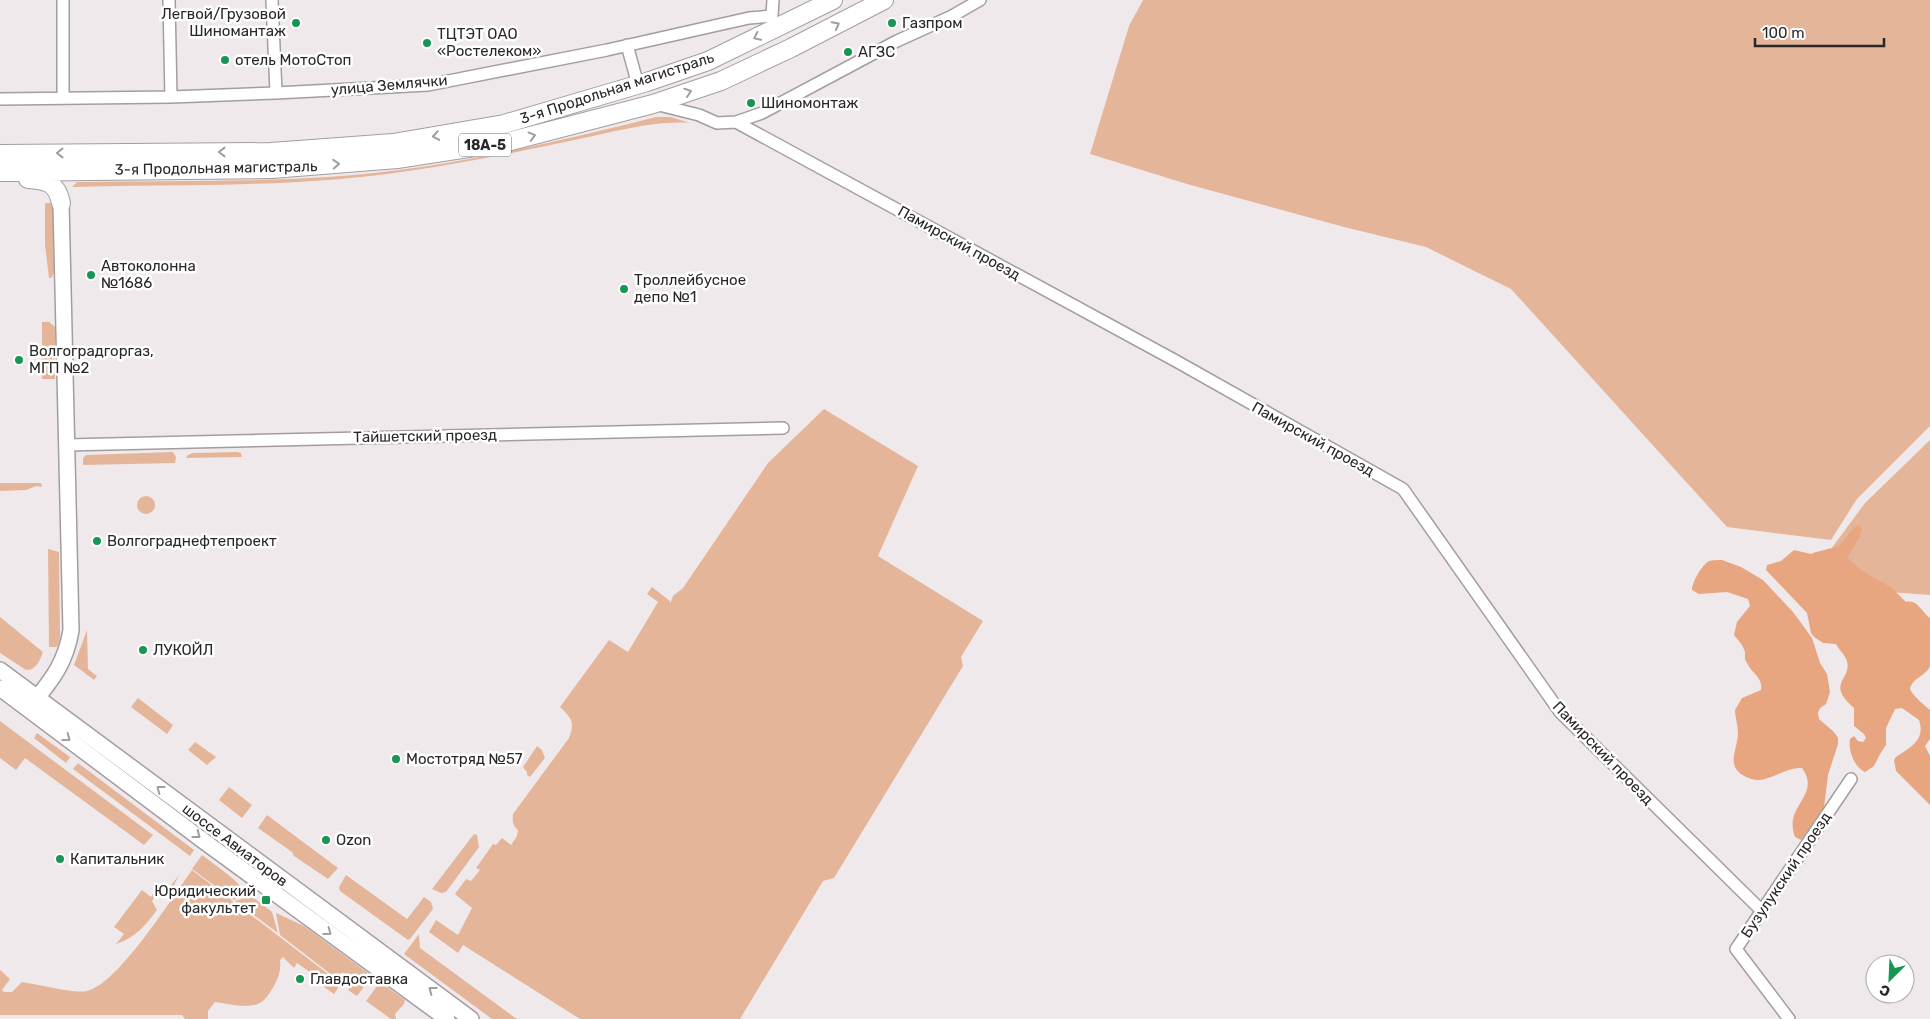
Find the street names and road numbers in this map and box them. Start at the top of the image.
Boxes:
street label: 3-я Продольная магистраль [518,48,717,128]
street label: улица Землячки [330,71,448,99]
road number: 18А-5 [459,134,511,156]
street label: 3-я Продольная магистраль [114,157,318,179]
street label: Памирский проезд [895,202,1023,284]
street label: Памирский проезд [1249,398,1377,480]
street label: Тайшетский проезд [353,426,497,446]
street label: Памирский проезд [1549,697,1657,809]
street label: шоссе Авиаторов [179,800,291,890]
street label: Бузулукский проезд [1737,809,1835,941]

